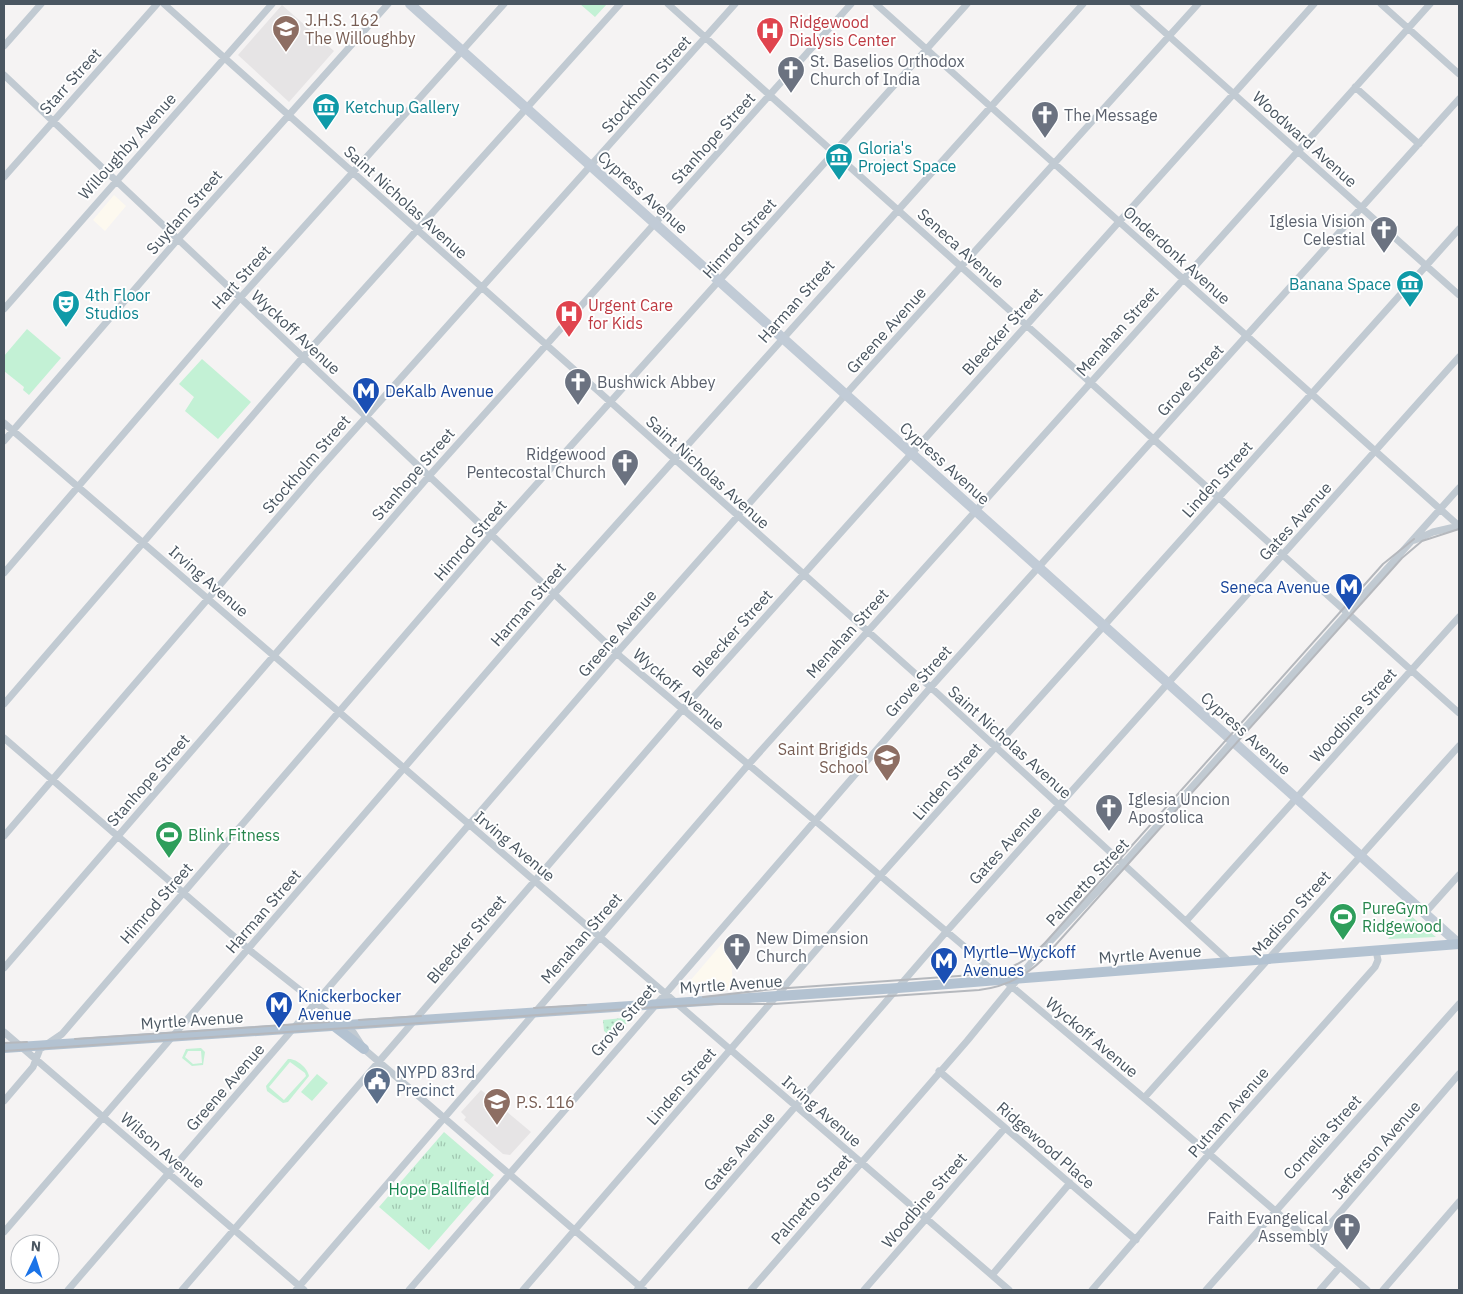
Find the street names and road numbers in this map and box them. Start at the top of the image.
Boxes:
street label: Stockholm Street [597,31,695,137]
street label: Starr Street [35,44,105,118]
street label: Woodward Avenue [1248,87,1362,191]
street label: Willoughby Avenue [74,88,180,204]
street label: Stanhope Street [667,88,759,188]
street label: Saint Nicholas Avenue [340,141,472,263]
street label: Cypress Avenue [594,146,692,238]
street label: Suydam Street [142,166,226,258]
street label: Himrod Street [698,194,780,282]
street label: Onderdonk Avenue [1119,202,1235,308]
street label: Seneca Avenue [914,204,1009,292]
street label: Hart Street [207,241,275,313]
street label: Harman Street [753,255,839,347]
street label: Greene Avenue [842,282,930,377]
street label: Menahan Street [1071,282,1163,380]
street label: Bleecker Street [957,283,1047,379]
street label: Wyckoff Avenue [247,286,345,379]
street label: Grove Street [1152,340,1228,420]
street label: Stockholm Street [258,411,354,517]
street label: Saint Nicholas Avenue [642,411,774,533]
street label: Cypress Avenue [896,417,994,509]
street label: Stanhope Street [367,424,459,524]
street label: Linden Street [1177,437,1257,521]
street label: Gates Avenue [1254,477,1336,564]
street label: Himrod Street [429,495,511,585]
street label: Irving Avenue [165,541,253,621]
street label: Harman Street [486,558,570,650]
street label: Menahan Street [801,584,893,682]
street label: Greene Avenue [574,585,661,681]
street label: Bleecker Street [687,585,777,681]
street label: Grove Street [880,641,956,721]
street label: Wyckoff Avenue [629,644,729,734]
street label: Woodbine Street [1305,664,1401,766]
street label: Saint Nicholas Avenue [944,681,1076,803]
street label: Cypress Avenue [1197,687,1295,779]
street label: Stanhope Street [102,730,194,830]
street label: Linden Street [908,738,986,824]
street label: Gates Avenue [964,801,1046,888]
street label: Irving Avenue [471,807,560,886]
street label: Palmetto Street [1041,834,1133,930]
street label: Himrod Street [115,858,197,948]
street label: Harman Street [221,865,305,957]
street label: Madison Street [1247,866,1335,960]
street label: Menahan Street [536,888,626,988]
street label: Bleecker Street [422,891,510,987]
street label: Myrtle Avenue [1098,940,1202,968]
street label: Myrtle Avenue [679,970,783,998]
street label: Grove Street [586,980,660,1060]
street label: Wyckoff Avenue [1042,992,1143,1082]
street label: Myrtle Avenue [140,1006,244,1034]
street label: Greene Avenue [182,1039,269,1135]
street label: Linden Street [642,1043,720,1129]
street label: Putnam Avenue [1183,1063,1273,1161]
street label: Irving Avenue [778,1071,866,1151]
street label: Cornelia Street [1279,1090,1365,1184]
street label: Jefferson Avenue [1327,1096,1425,1204]
street label: Ridgewood Place [993,1097,1099,1193]
street label: Gates Avenue [699,1107,779,1195]
street label: Wilson Avenue [117,1108,210,1192]
street label: Woodbine Street [877,1148,971,1252]
street label: Palmetto Street [766,1150,856,1248]

